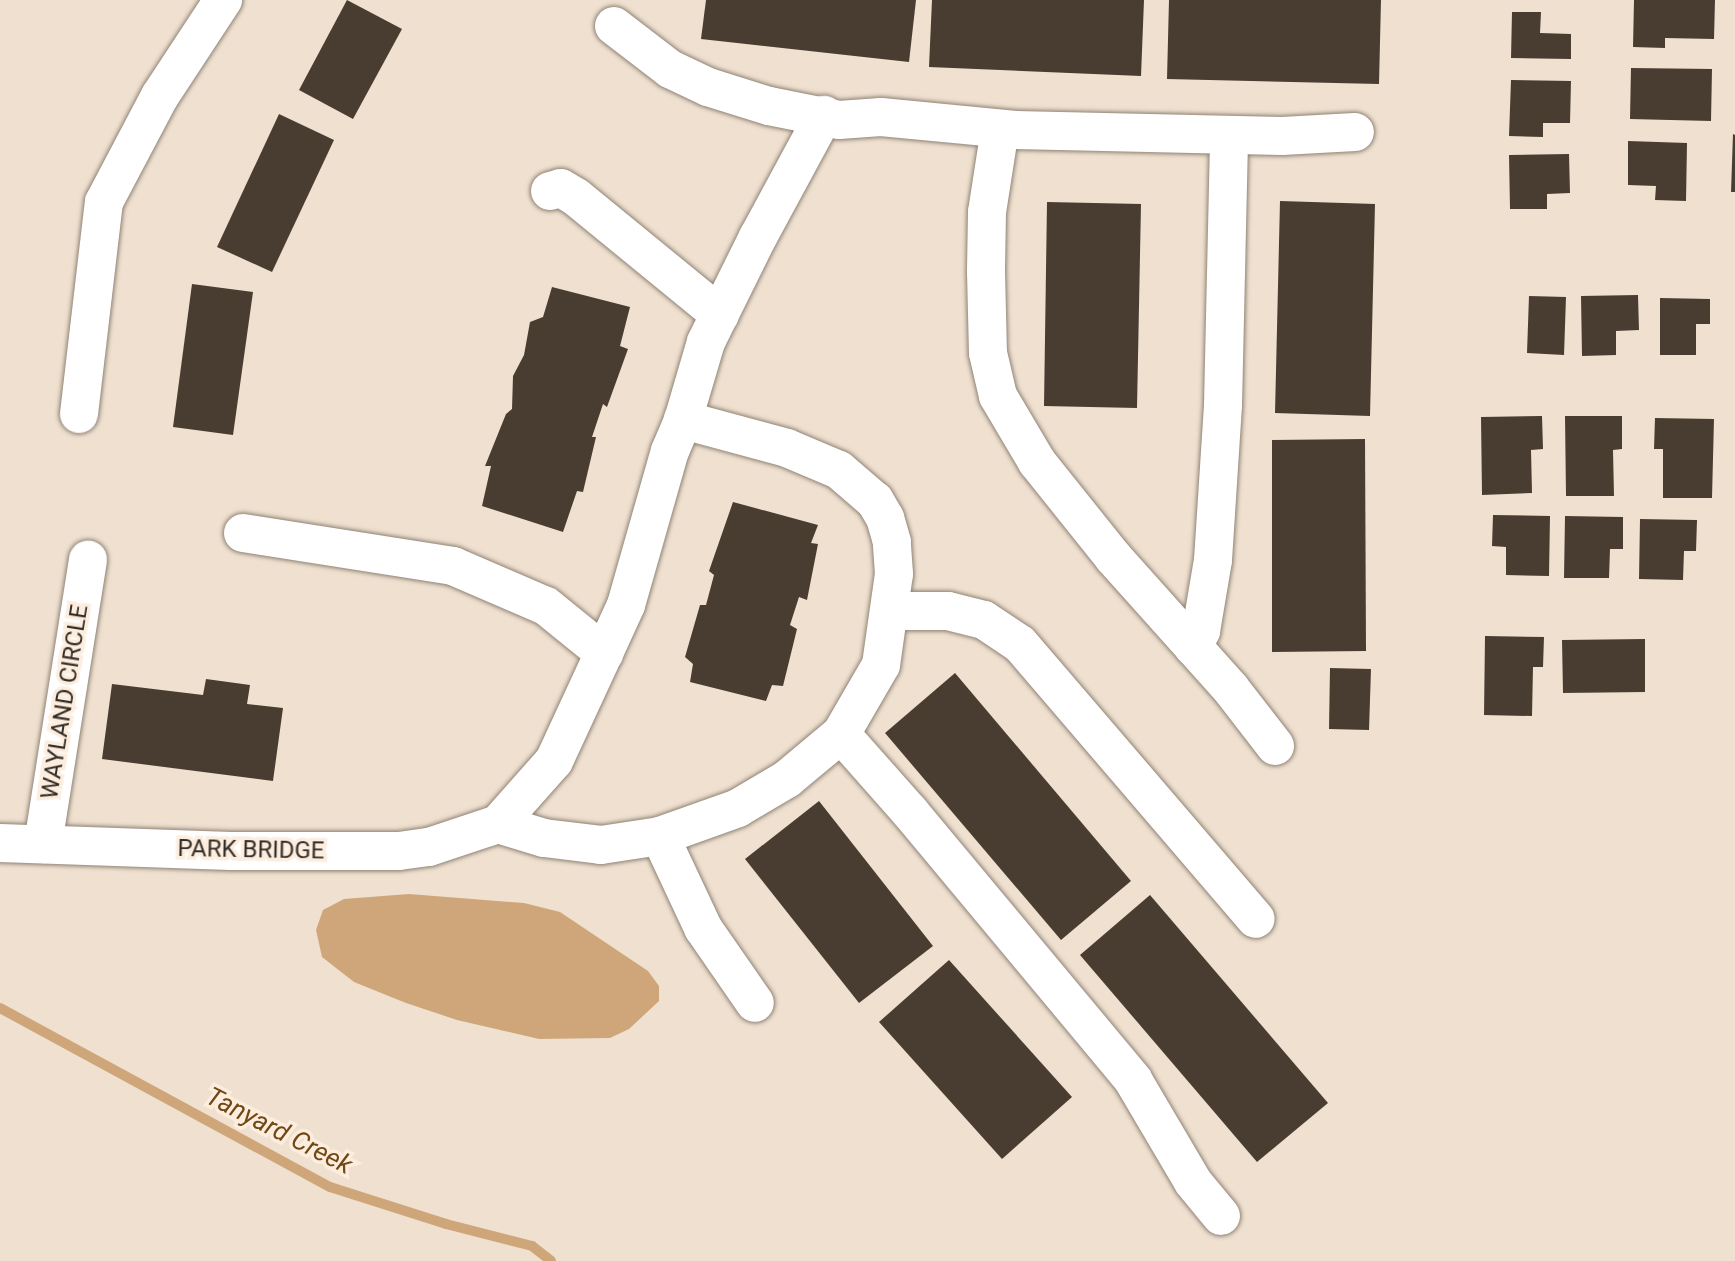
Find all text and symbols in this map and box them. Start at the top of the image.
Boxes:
street label: WAYLAND CIRCLE [35,603,95,801]
street label: PARK BRIDGE [177,834,325,866]
water label: Tanyard Creek [201,1081,357,1181]

